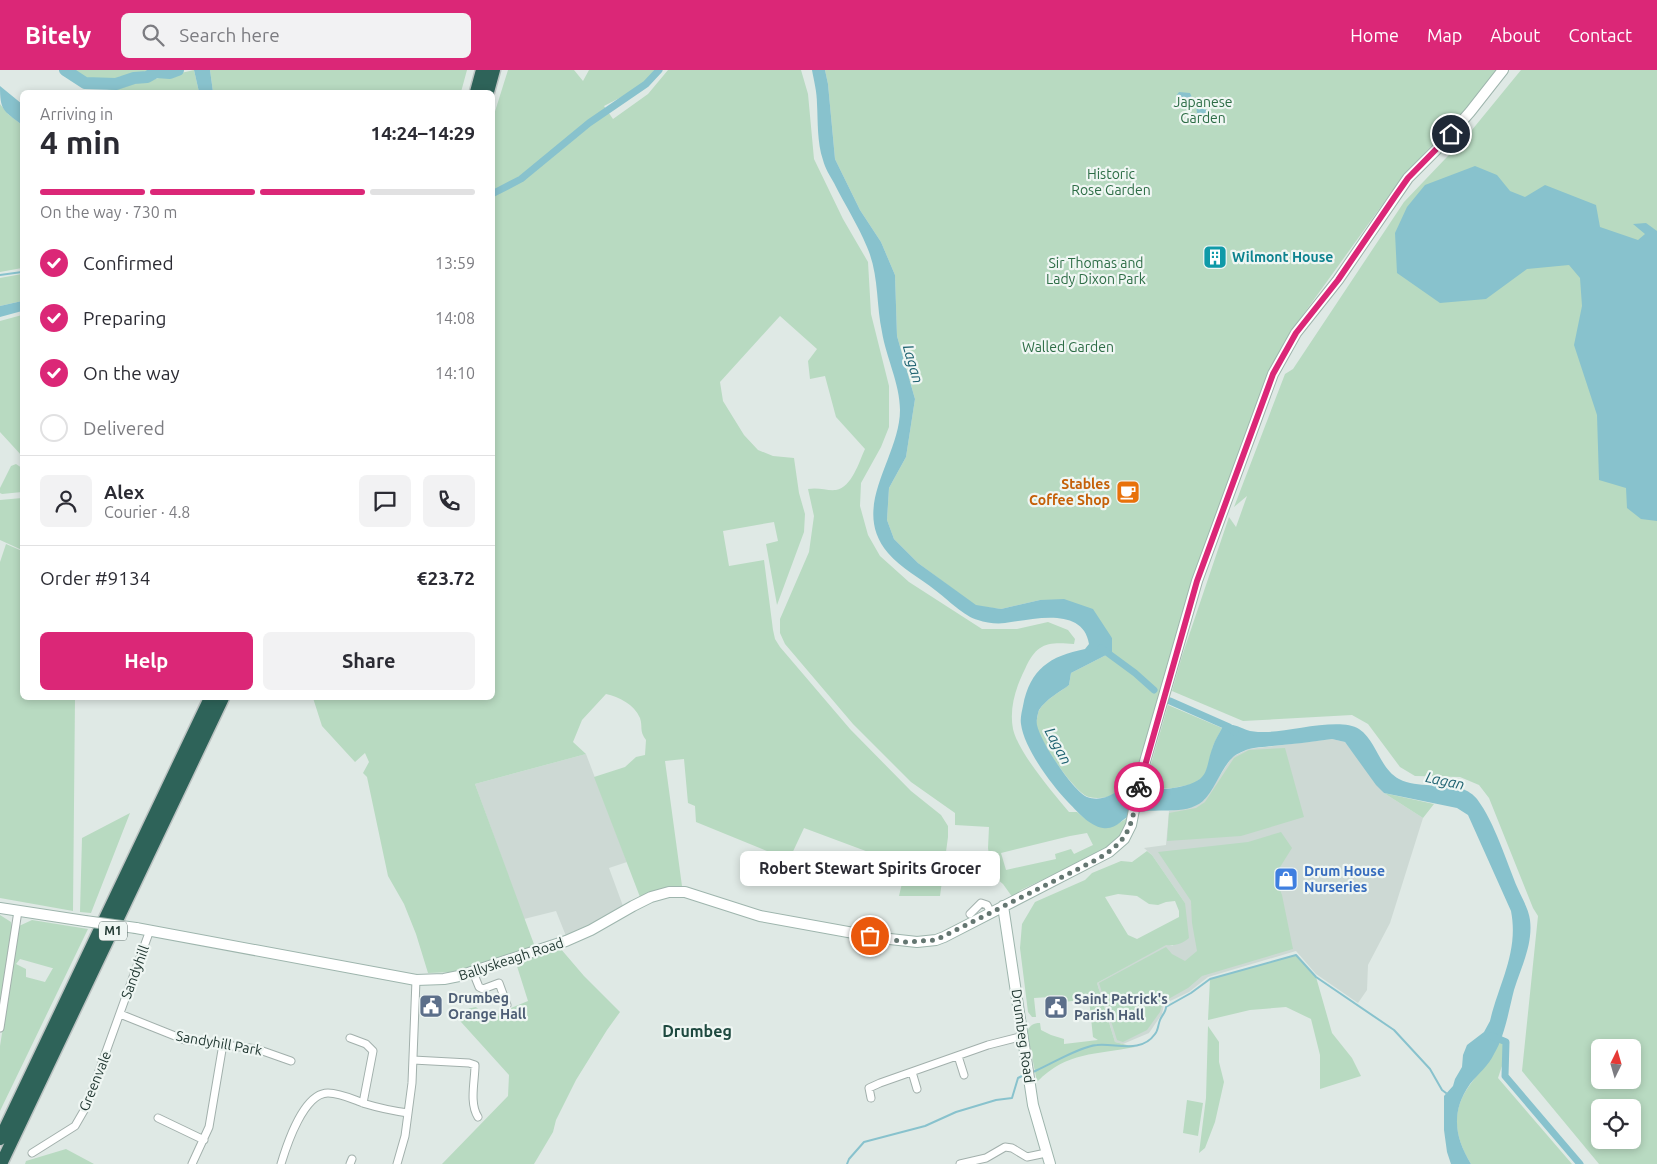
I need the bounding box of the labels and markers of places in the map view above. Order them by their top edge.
pin [1430,113,1472,155]
building icon: Wilmont House [1202,244,1228,270]
place label: Wilmont House [1232,249,1333,265]
place label: Stables Coffee Shop [1029,476,1110,508]
cafe icon: Stables Coffee Shop [1115,479,1141,505]
callout: Robert Stewart Spirits Grocer [740,851,1000,886]
place label: Drum House Nurseries [1304,863,1385,895]
shop icon: Drum House Nurseries [1273,866,1299,892]
pin [849,915,891,957]
place label: Drumbeg Orange Hall [448,990,526,1022]
place label: Saint Patrick's Parish Hall [1074,991,1168,1023]
public building icon: Drumbeg Orange Hall [418,993,444,1019]
public building icon: Saint Patrick's Parish Hall [1043,994,1069,1020]

